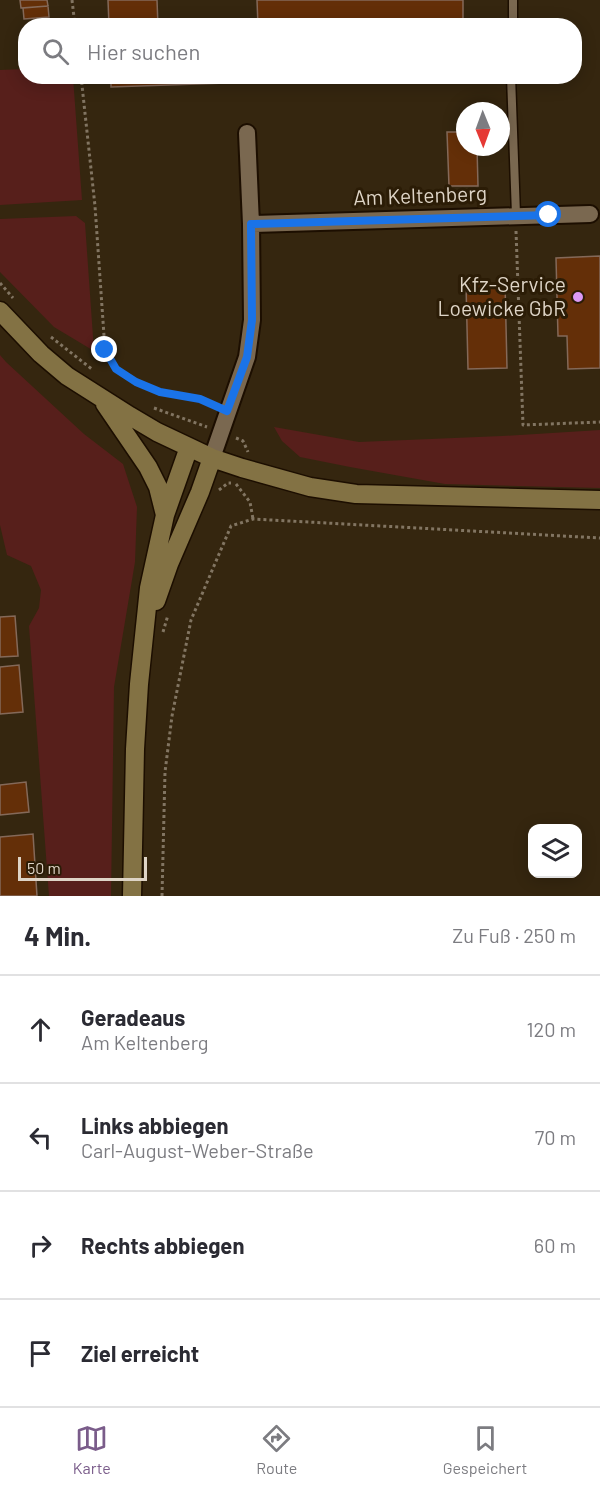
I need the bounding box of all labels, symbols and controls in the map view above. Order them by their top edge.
search box [18,18,582,84]
icon: search [39,35,72,68]
text: Hier suchen [87,38,200,64]
north arrow [456,102,510,156]
street label: Am Keltenberg [353,180,487,209]
route start [535,201,561,227]
place label: Kfz-Service Loewicke GbR [438,271,566,320]
marker: Kfz-Service Loewicke GbR [571,290,585,304]
route end [91,336,117,362]
map controls [528,824,582,878]
button: layers [528,824,582,878]
scale bar [18,854,147,882]
text: 50 m [27,858,61,877]
text: 4 Min. [24,920,91,951]
text: Zu Fuß · 250 m [452,923,576,947]
text: Geradeaus [81,1004,185,1030]
icon: ahead [24,1013,57,1046]
text: 120 m [526,1017,576,1041]
text: Am Keltenberg [81,1030,208,1054]
text: Links abbiegen [81,1112,229,1138]
icon: left [24,1121,57,1154]
text: 70 m [535,1125,576,1149]
text: Carl-August-Weber-Straße [81,1138,314,1162]
icon: right [24,1229,57,1262]
text: Rechts abbiegen [81,1232,244,1258]
text: 60 m [534,1233,576,1257]
icon: arrive [24,1337,57,1370]
text: Ziel erreicht [81,1340,199,1366]
tab: Karte [73,1422,111,1477]
tab: Route [256,1422,297,1477]
tab: Gespeichert [443,1422,527,1477]

